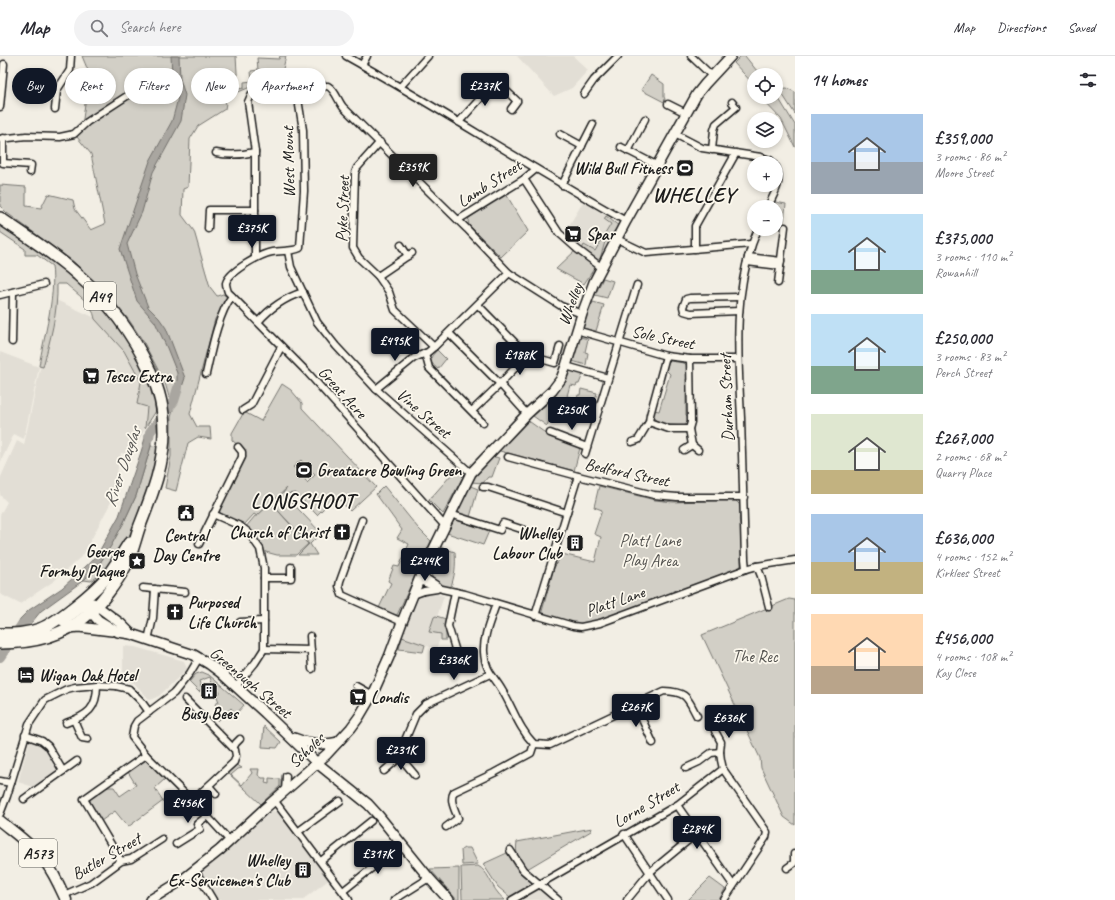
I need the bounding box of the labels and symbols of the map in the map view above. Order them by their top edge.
pin: £237K [457,73,513,107]
street label: West Mount [277,124,300,198]
pin: £359K [385,154,441,188]
street label: Lamb Street [453,154,527,212]
place label: Wild Bull Fitness [574,158,674,179]
sports icon: Wild Bull Fitness [675,158,695,178]
street label: Pyke Street [331,173,354,242]
district label: WHELLEY [652,182,739,208]
pin: £375K [224,215,280,249]
supermarket icon: Spar [563,224,583,244]
place label: Spar [586,224,616,245]
street label: Whelley [553,279,588,328]
road number: A49 [84,282,116,310]
street label: Sole Street [630,321,698,355]
pin: £495K [367,328,423,362]
pin: £188K [492,342,548,376]
street label: Durham Street [714,352,739,442]
street label: Great Acre [314,362,372,424]
supermarket icon: Tesco Extra [81,366,101,386]
place label: Tesco Extra [104,366,174,387]
street label: Vine Street [392,384,457,444]
pin: £250K [544,397,600,431]
water label: River Douglas [98,422,147,509]
street label: Bedford Street [583,453,673,492]
sports icon: Greatacre Bowling Green [294,460,314,480]
place label: Greatacre Bowling Green [317,460,462,481]
district label: LONGSHOOT [251,488,359,514]
public building icon: Central Day Centre [176,503,196,523]
place label: Church of Christ [229,522,331,543]
church icon: Church of Christ [332,522,352,542]
place label: Whelley Labour Club [492,523,564,564]
place label: Central Day Centre [153,525,221,566]
park label: Platt Lane Play Area [620,530,682,571]
building icon: Whelley Labour Club [565,533,585,553]
place label: George Formby Plaque [39,541,125,582]
pin: £244K [397,548,453,582]
place icon: George Formby Plaque [127,551,147,571]
street label: Platt Lane [583,581,649,621]
place label: Purposed Life Church [188,592,258,633]
church icon: Purposed Life Church [165,602,185,622]
street label: Greenough Street [206,642,298,724]
park label: The Rec [732,646,779,667]
pin: £336K [426,647,482,681]
hotel icon: Wigan Oak Hotel [16,665,36,685]
place label: Wigan Oak Hotel [39,665,140,686]
building icon: Busy Bees [199,681,219,701]
supermarket icon: Londis [348,687,368,707]
place label: Londis [371,687,410,708]
pin: £267K [608,694,664,728]
place label: Busy Bees [180,703,240,724]
pin: £636K [701,705,757,739]
street label: Scholes [284,727,330,772]
pin: £231K [373,737,429,771]
street label: Lorne Street [609,775,685,832]
pin: £456K [160,790,216,824]
pin: £284K [669,816,725,850]
street label: Butler Street [68,827,147,885]
road number: A573 [19,839,57,867]
pin: £317K [350,841,406,875]
place label: Whelley Ex-Servicemen's Club [168,850,292,891]
building icon: Whelley Ex-Servicemen's Club [293,860,313,880]

